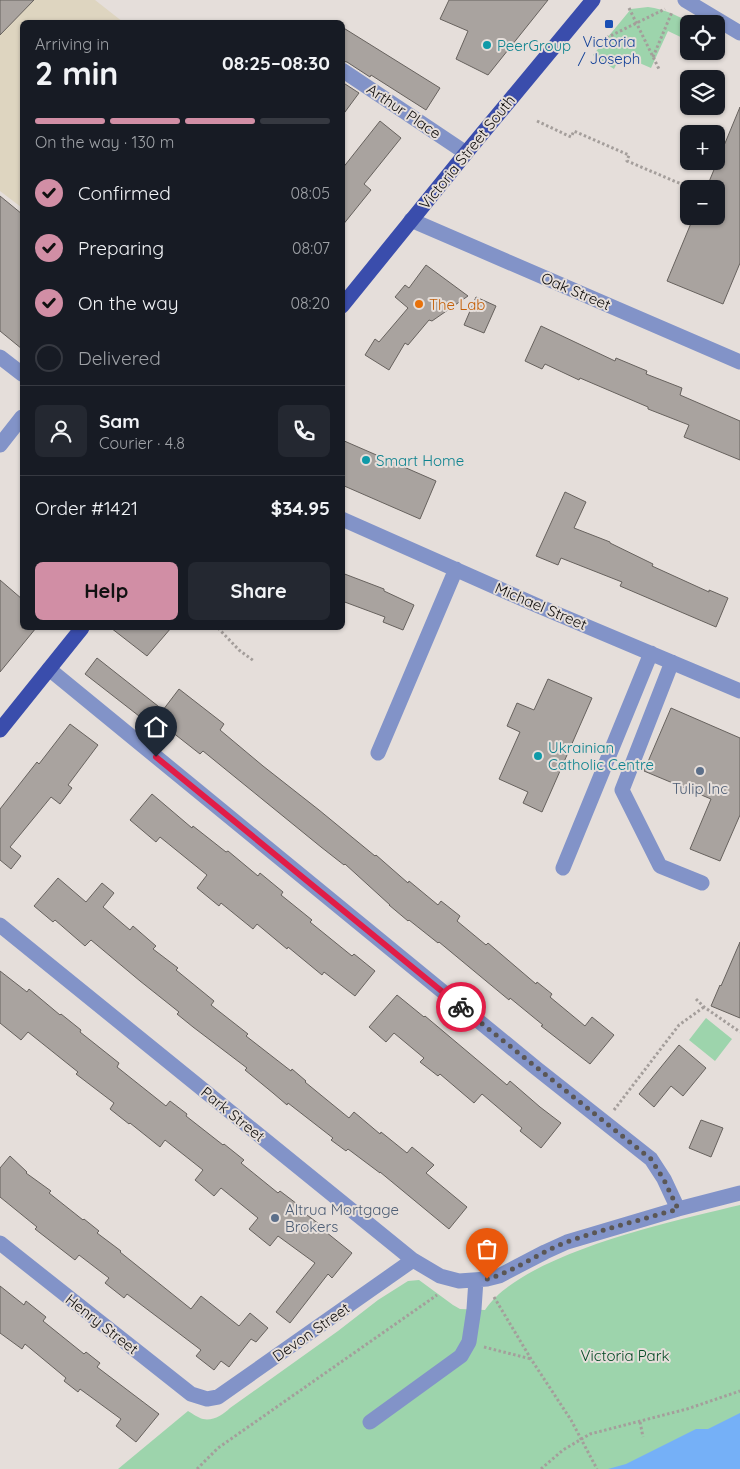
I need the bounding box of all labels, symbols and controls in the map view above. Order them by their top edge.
map controls [680,15,725,225]
button: locate [680,15,725,60]
marker: Victoria / Joseph [603,18,615,30]
place label: Victoria / Joseph [578,32,640,68]
text: Arriving in [35,34,109,54]
place label: PeerGroup [497,36,571,55]
marker: PeerGroup [481,39,493,51]
text: 08:25–08:30 [222,51,330,75]
text: 2 min [35,53,118,93]
button: layers [680,70,725,115]
street label: Arthur Place [363,79,445,143]
street label: Victoria Street South [415,91,519,213]
button: + [680,125,725,170]
text: On the way · 130 m [35,132,174,152]
icon: check [35,179,63,207]
button: − [680,180,725,225]
text: Confirmed [78,181,171,205]
text: 08:05 [291,183,330,203]
icon: check [35,234,63,262]
text: Preparing [78,236,164,260]
text: 08:07 [292,238,330,258]
street label: Oak Street [538,268,614,314]
icon: check [35,289,63,317]
text: On the way [78,291,179,315]
text: 08:20 [290,293,330,313]
place label: The Lab [429,295,485,314]
marker: The Lab [413,298,425,310]
text: Delivered [78,346,161,370]
button: person [35,405,87,457]
button: phone [278,405,330,457]
text: Sam [99,409,140,433]
text: Courier · 4.8 [99,433,185,453]
place label: Smart Home [376,451,464,470]
marker: Smart Home [360,454,372,466]
text: Order #1421 [35,496,138,520]
text: $34.95 [271,496,330,520]
button: Help [35,562,178,620]
button: Share [188,562,330,620]
street label: Michael Street [492,578,590,634]
pin [135,706,177,757]
icon: home [142,713,170,741]
place label: Ukrainian Catholic Centre [548,738,654,774]
marker: Ukrainian Catholic Centre [532,750,544,762]
marker: Tulip Inc [694,765,706,777]
place label: Tulip Inc [672,779,728,798]
courier [436,982,486,1032]
icon: bike [447,993,475,1021]
street label: Park Street [197,1082,269,1146]
place label: Altrua Mortgage Brokers [285,1200,399,1236]
marker: Altrua Mortgage Brokers [269,1212,281,1224]
pin [466,1228,508,1279]
icon: bag [473,1235,501,1263]
street label: Henry Street [62,1290,142,1358]
street label: Devon Street [269,1298,353,1366]
park label: Victoria Park [581,1346,669,1365]

